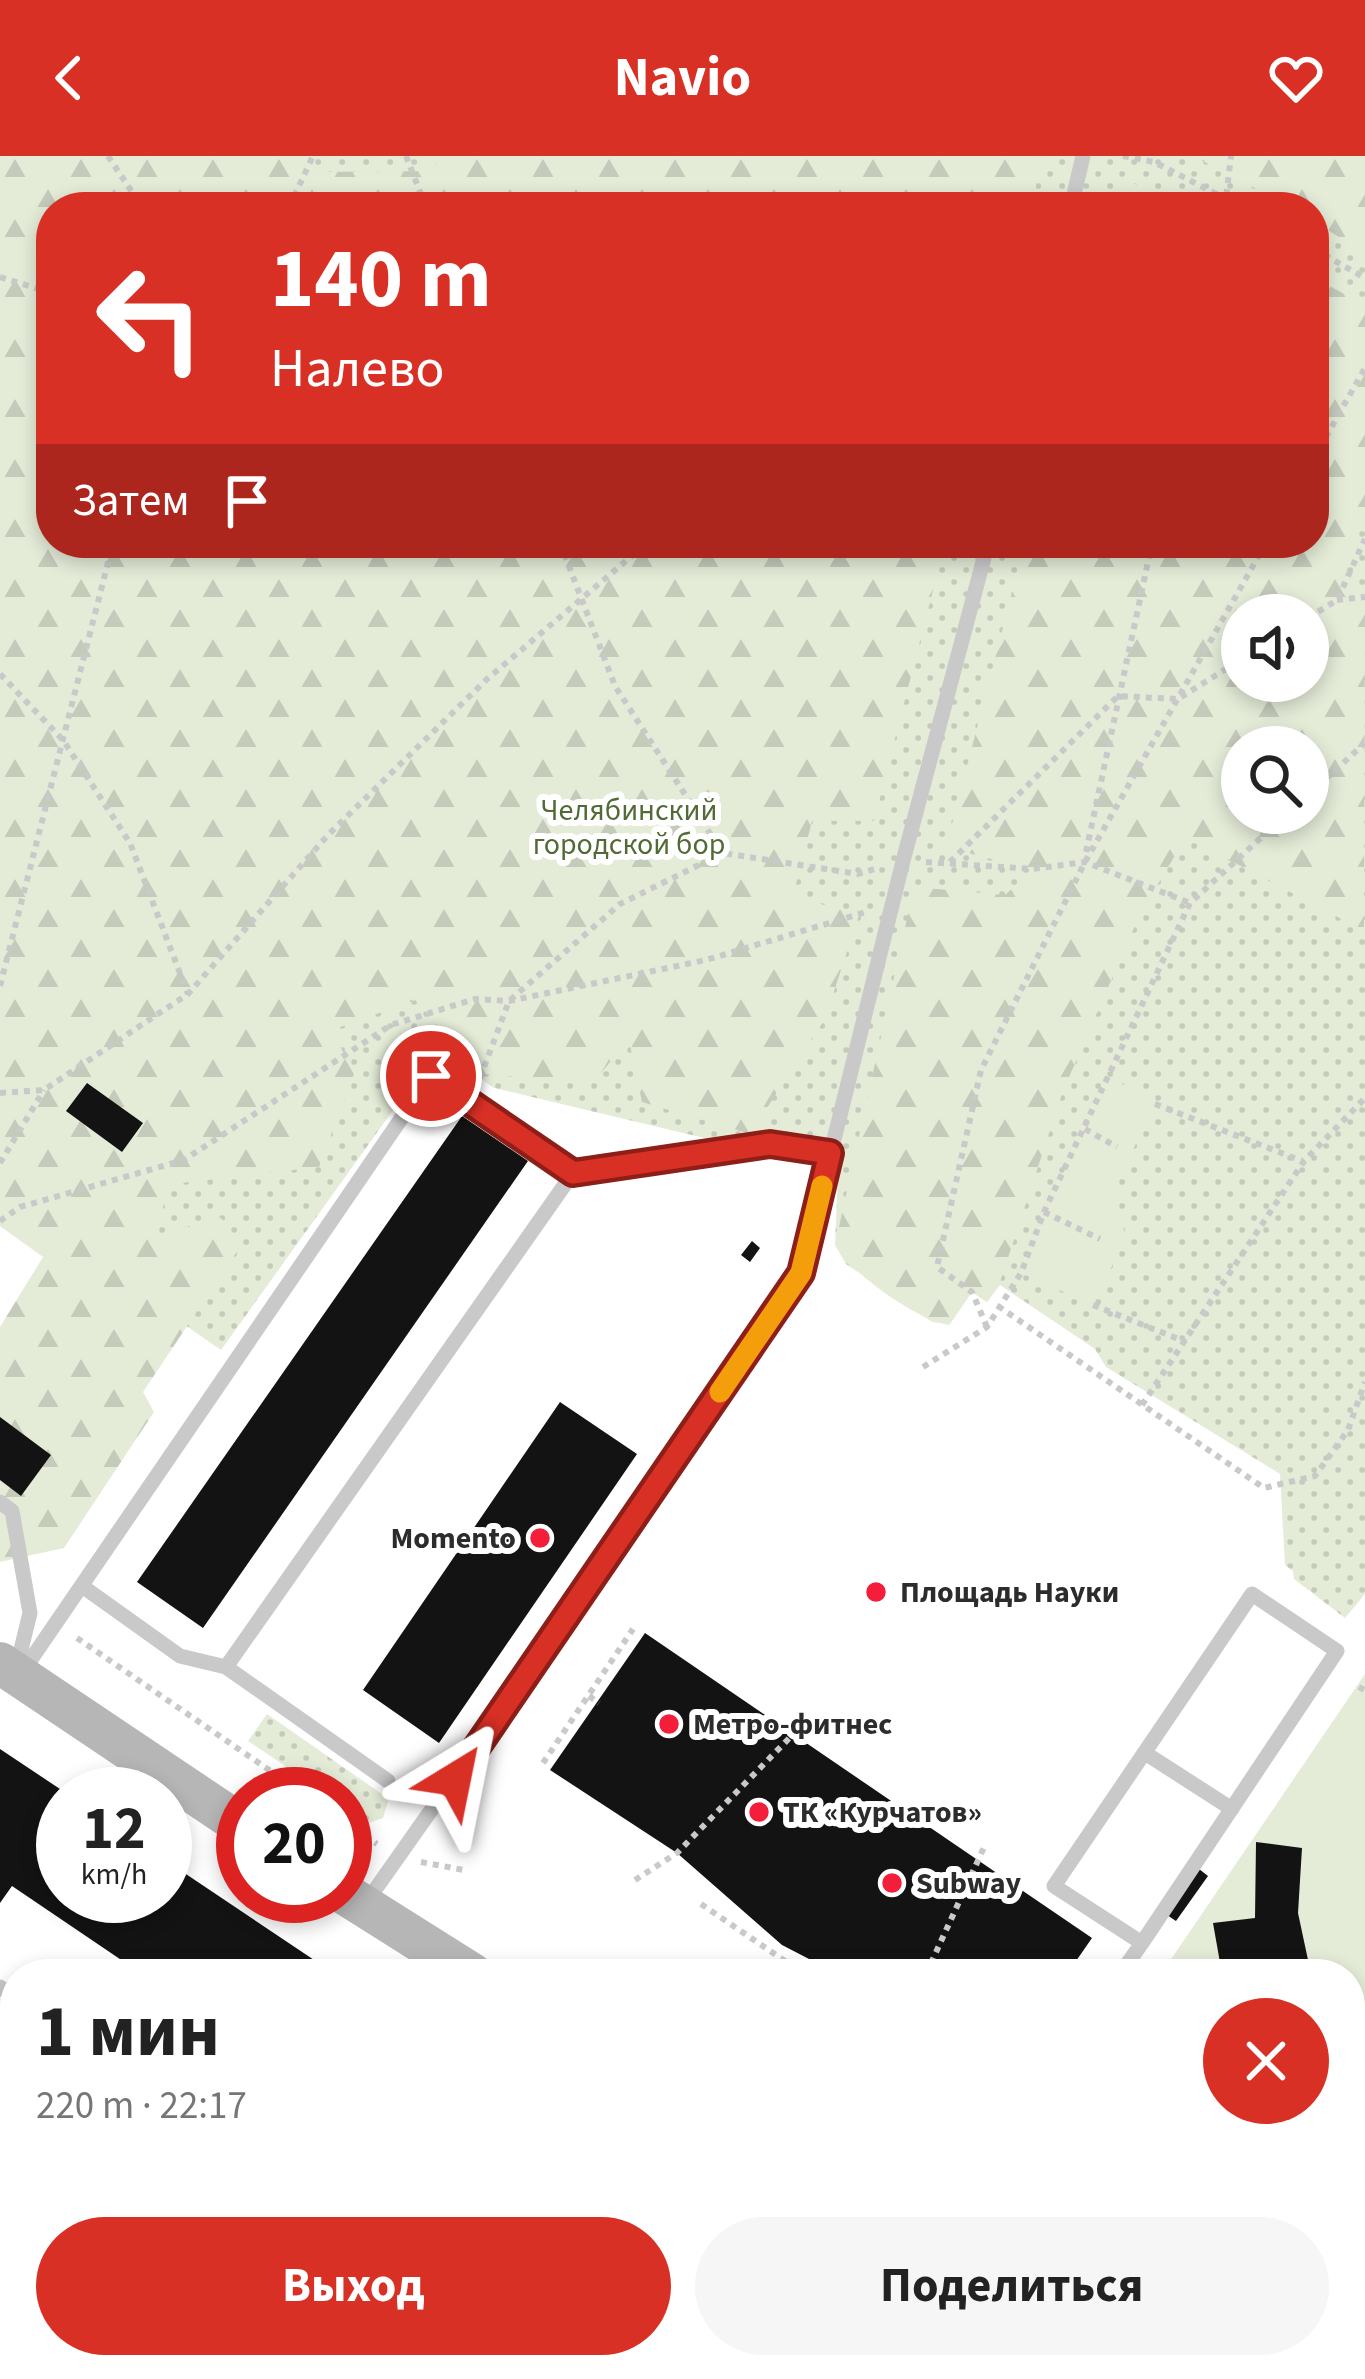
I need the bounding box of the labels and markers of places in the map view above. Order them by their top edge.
pin [380,1025,482,1127]
place label: Momento [390,1517,516,1560]
marker: Momento [527,1525,553,1551]
place label: Площадь Науки [900,1571,1119,1614]
marker: Площадь Науки [863,1579,889,1605]
place label: Метро-фитнес [693,1703,892,1746]
marker: Метро-фитнес [656,1711,682,1737]
place label: ТК «Курчатов» [783,1791,982,1834]
marker: ТК «Курчатов» [746,1799,772,1825]
place label: Subway [916,1862,1021,1905]
marker: Subway [879,1870,905,1896]

